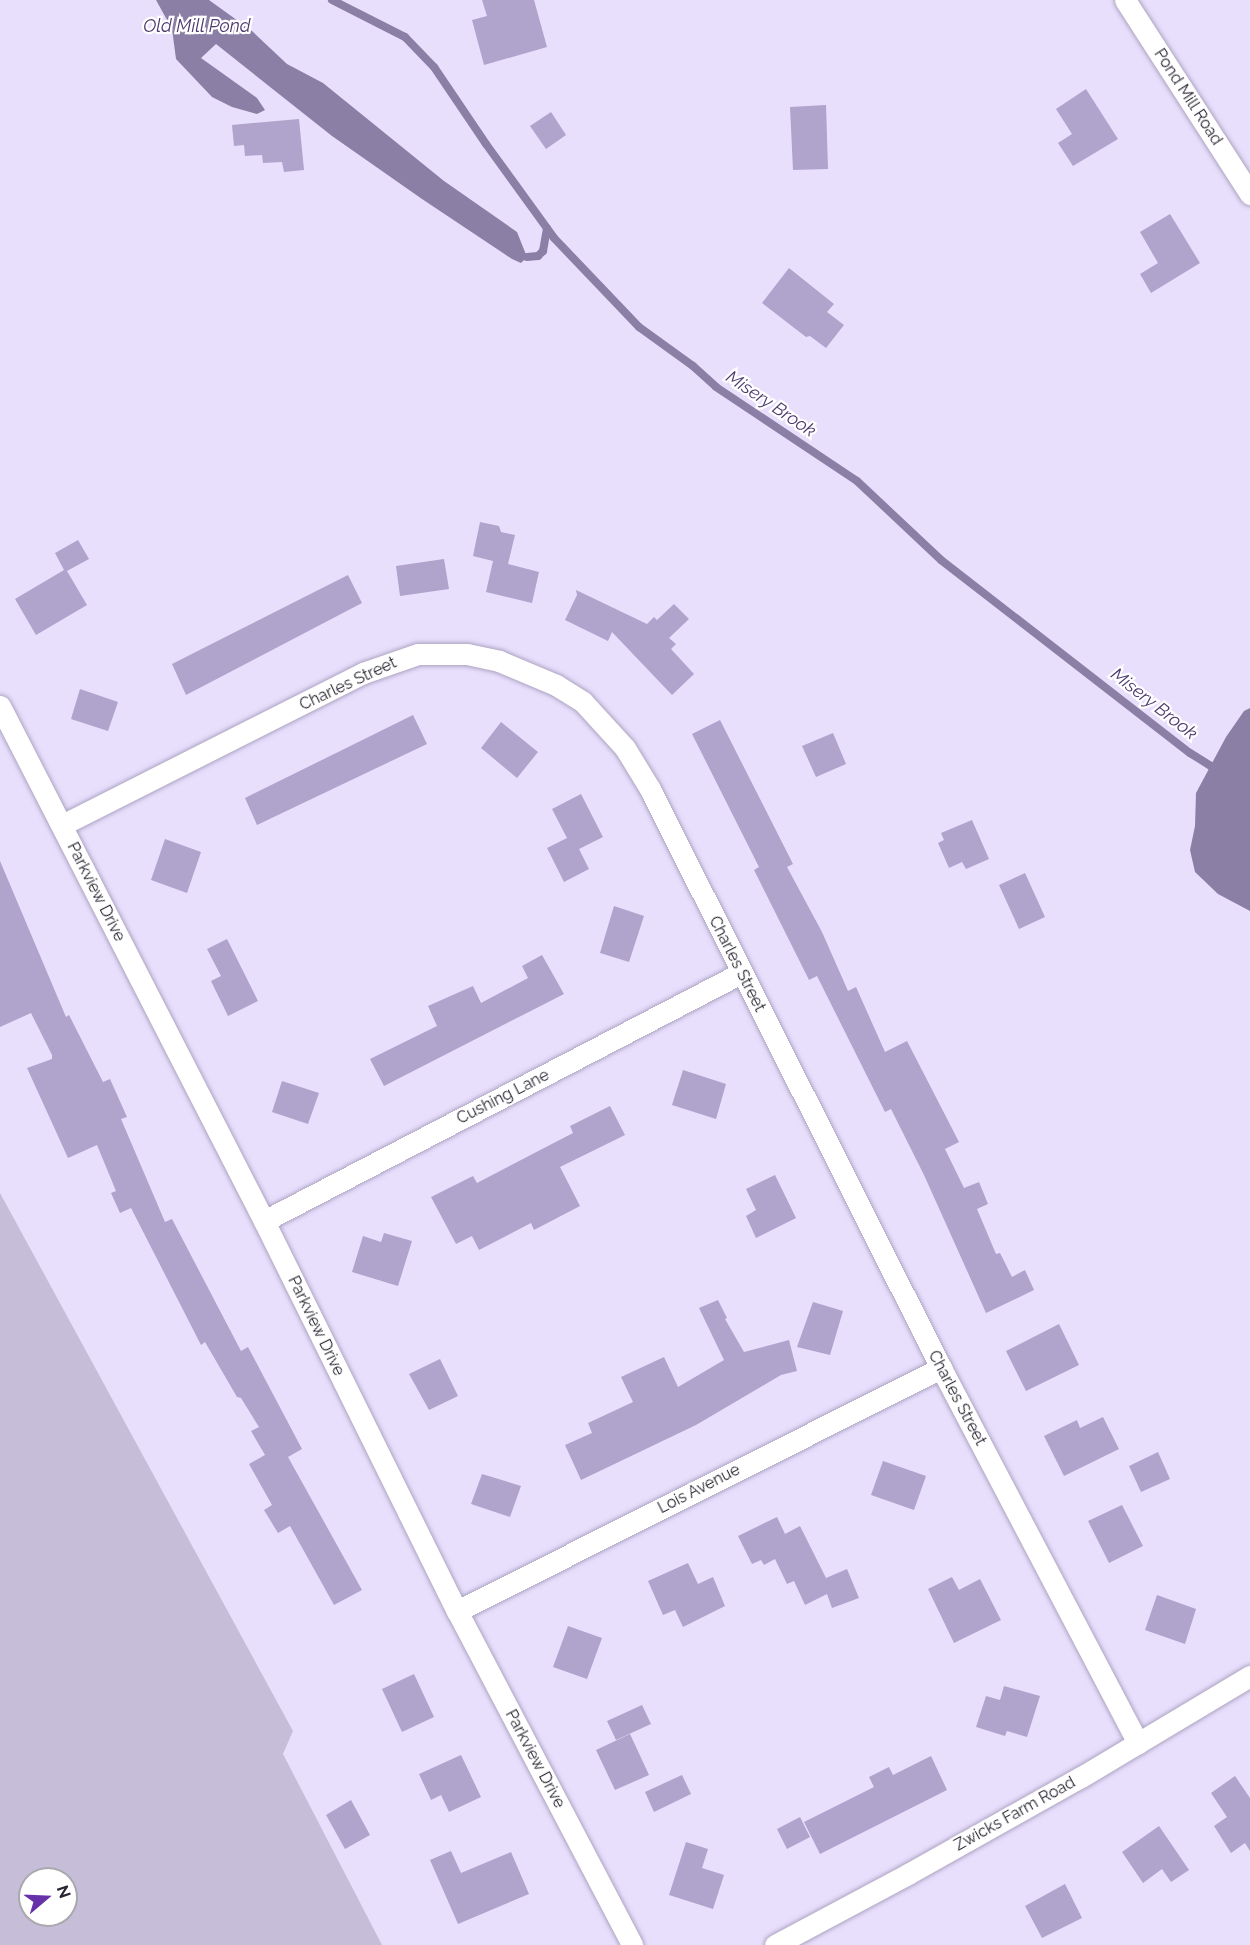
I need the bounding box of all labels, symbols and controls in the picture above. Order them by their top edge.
water label: Old Mill Pond [143,15,251,37]
street label: Pond Mill Road [1150,45,1226,149]
water label: Misery Brook [722,366,820,442]
street label: Charles Street [297,653,399,715]
water label: Misery Brook [1106,663,1202,745]
street label: Parkview Drive [63,839,129,945]
street label: Charles Street [705,913,769,1015]
street label: Cushing Lane [454,1065,552,1129]
street label: Parkview Drive [283,1273,349,1379]
street label: Charles Street [924,1347,990,1449]
street label: Lois Avenue [654,1460,744,1518]
street label: Parkview Drive [501,1706,569,1812]
street label: Zwicks Farm Road [951,1773,1079,1855]
north arrow [18,1867,78,1927]
text: N [53,1883,75,1900]

